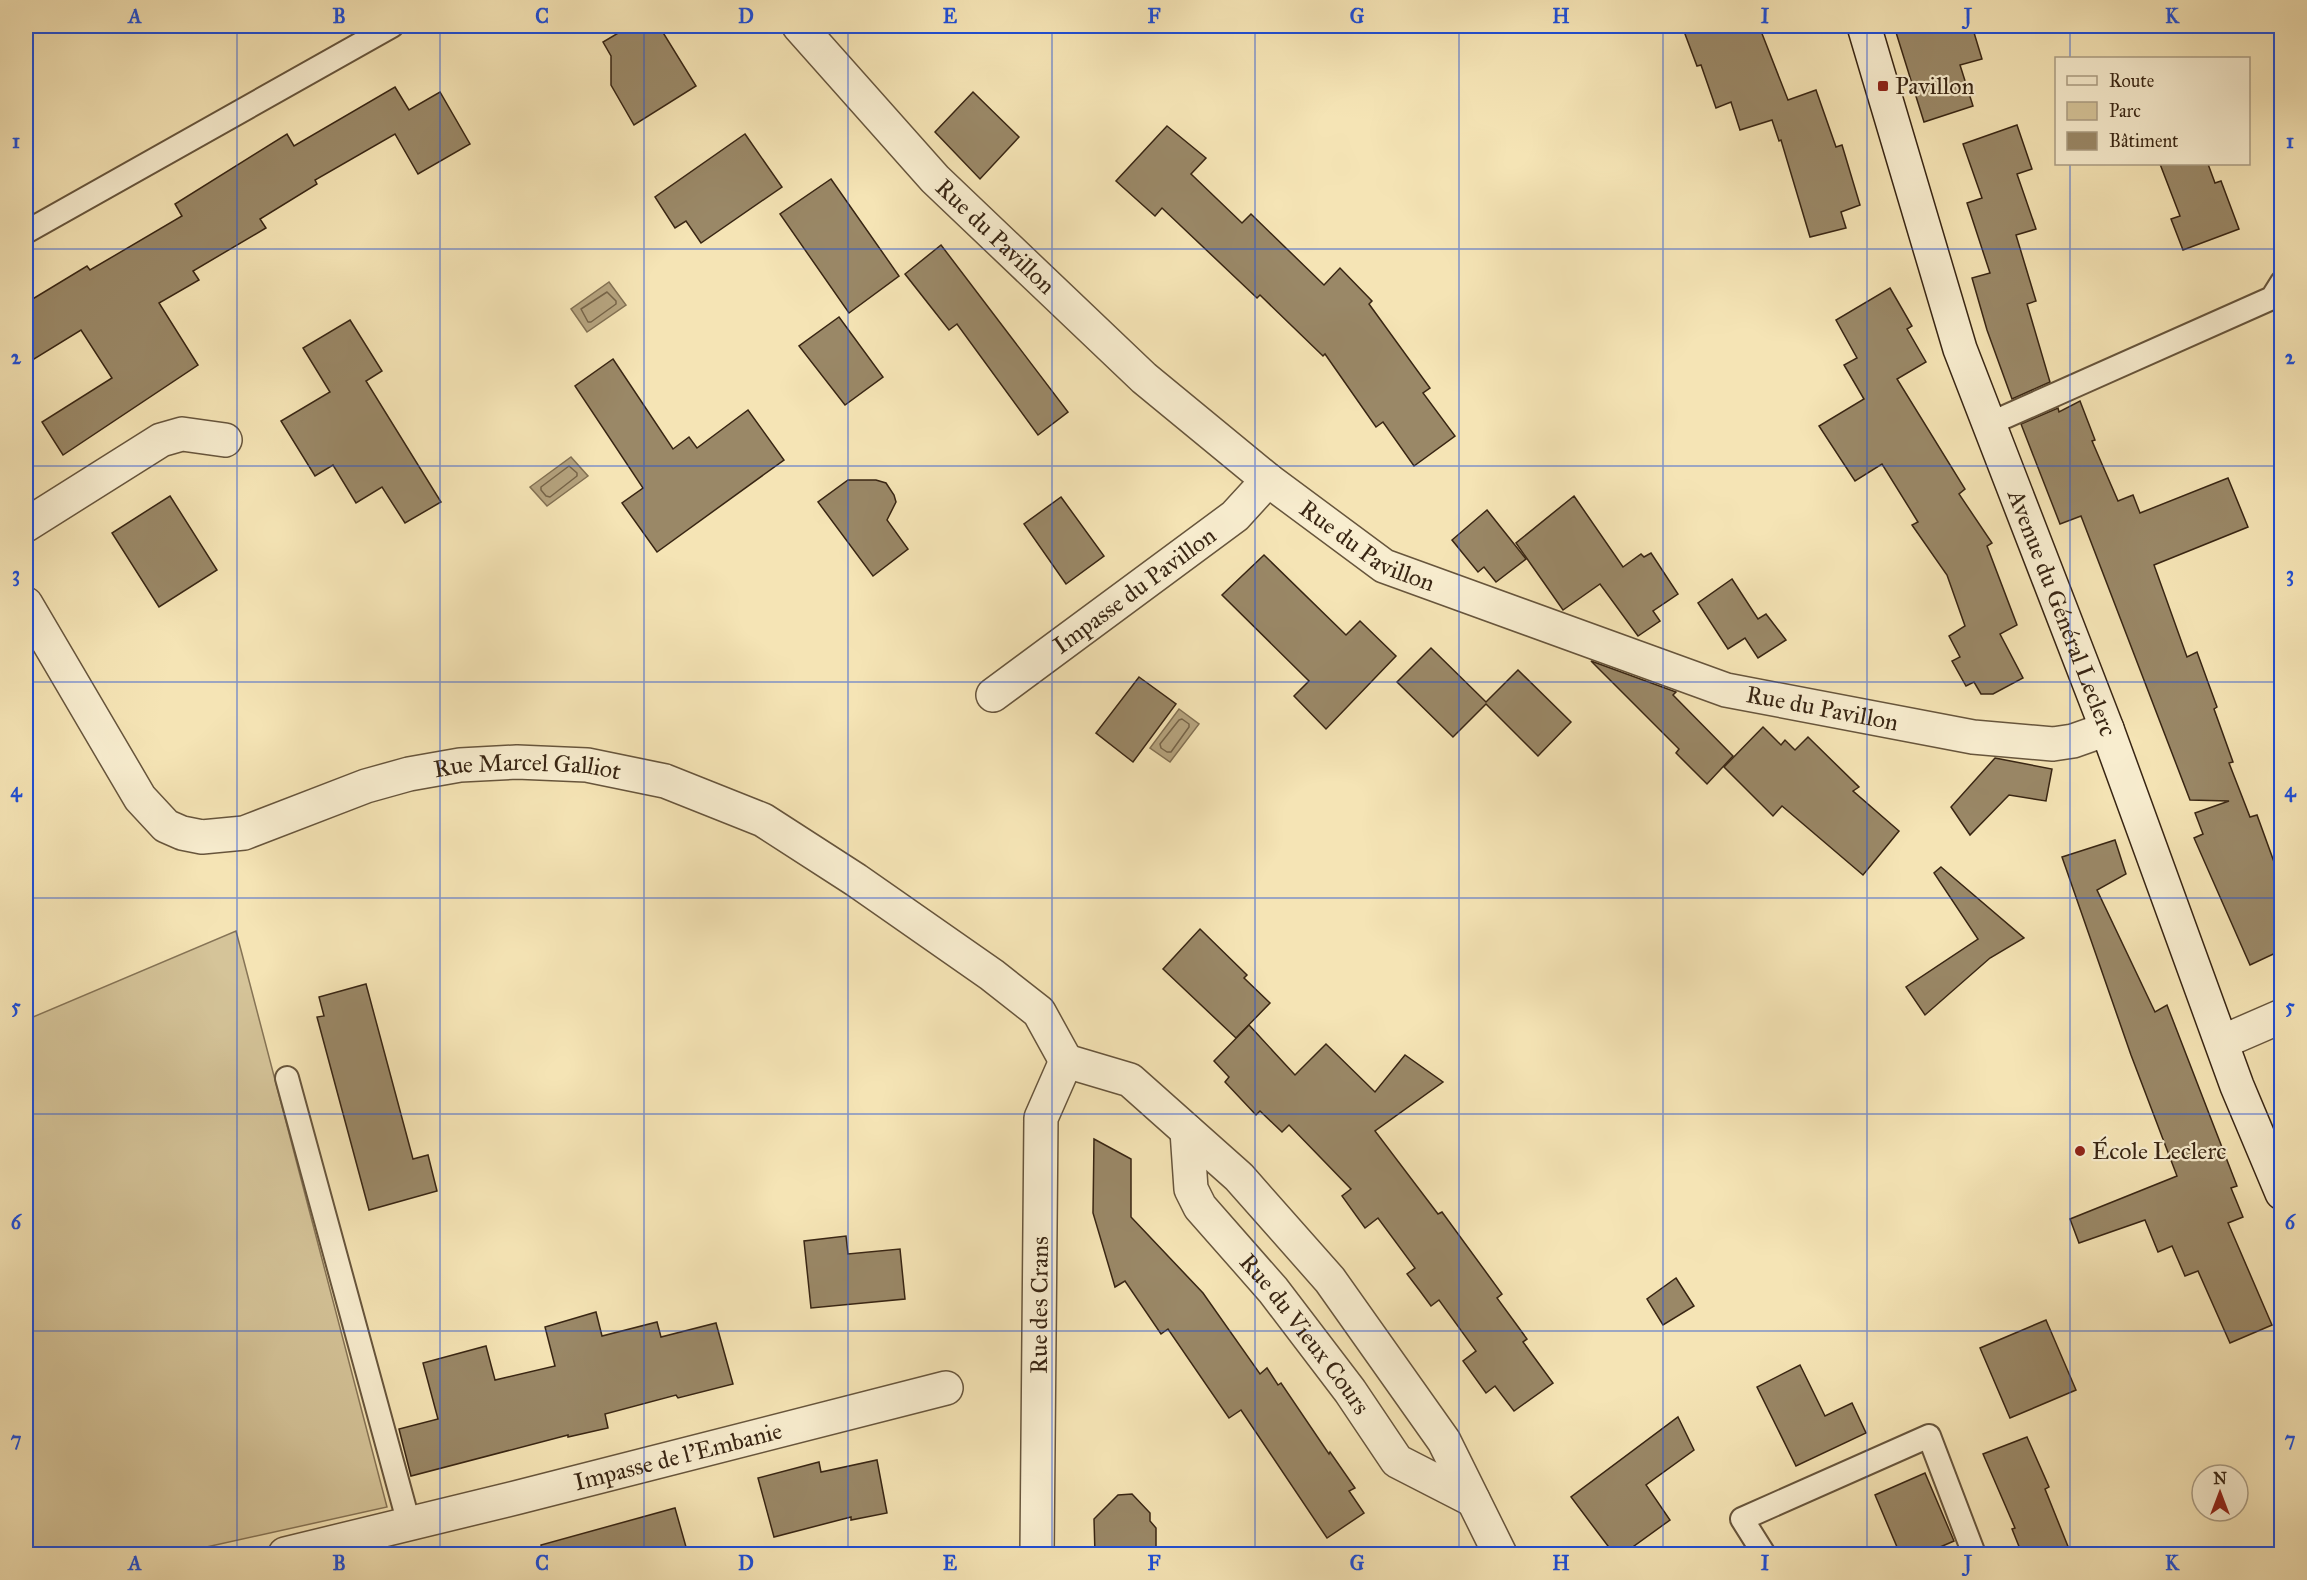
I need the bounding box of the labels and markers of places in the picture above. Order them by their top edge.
place label: Pavillon [1895,71,1975,101]
marker: Pavillon [1876,79,1890,93]
place label: École Leclerc [2092,1136,2226,1166]
marker: École Leclerc [2073,1144,2087,1158]

